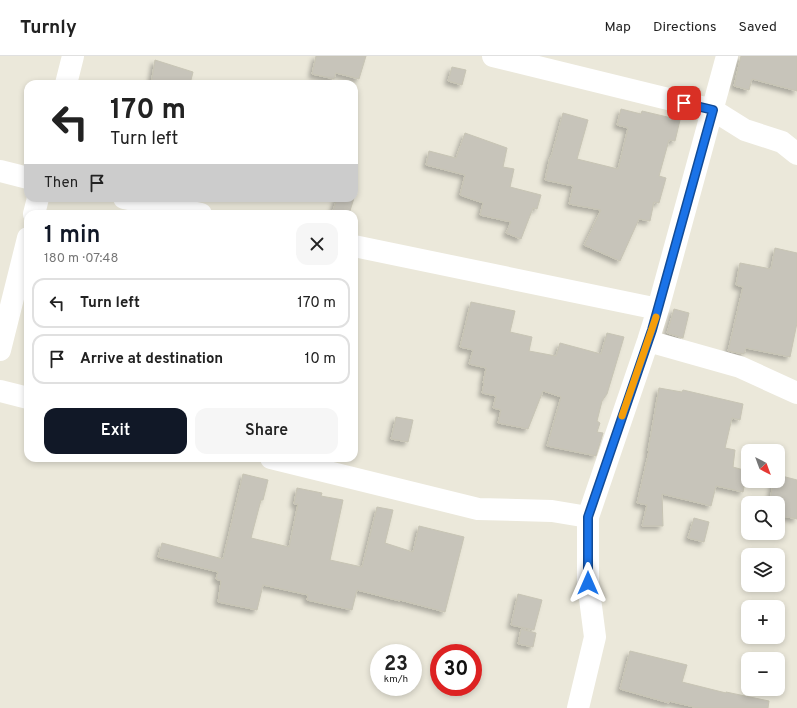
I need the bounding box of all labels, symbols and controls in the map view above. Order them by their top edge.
text: Turnly [20,16,77,40]
text: Map [605,19,631,36]
text: Directions [653,19,717,36]
text: Saved [739,19,777,36]
pin [667,86,701,120]
icon: arrive [673,92,695,114]
text: 170 m [110,93,186,129]
icon: left [44,96,96,148]
text: Turn left [110,128,178,151]
icon: arrive [86,172,108,194]
text: Then [44,174,78,193]
text: 1 min [44,221,101,251]
button: close [296,223,338,265]
text: 180 m · 07:48 [44,251,118,267]
icon: left [46,292,68,314]
text: Turn left [80,294,140,313]
text: 170 m [297,294,336,313]
icon: arrive [46,348,68,370]
text: Arrive at destination [80,350,223,369]
text: 10 m [305,350,336,369]
button: Exit [44,408,187,454]
button: Share [195,408,338,454]
north arrow [741,444,785,488]
map controls [741,444,785,696]
button: search [741,496,785,540]
button: layers [741,548,785,592]
position arrow [567,562,609,604]
button: + [741,600,785,644]
speed limit sign: 30 [430,644,482,696]
text: 23 [384,652,408,678]
button: − [741,652,785,696]
text: km/h [384,673,408,686]

